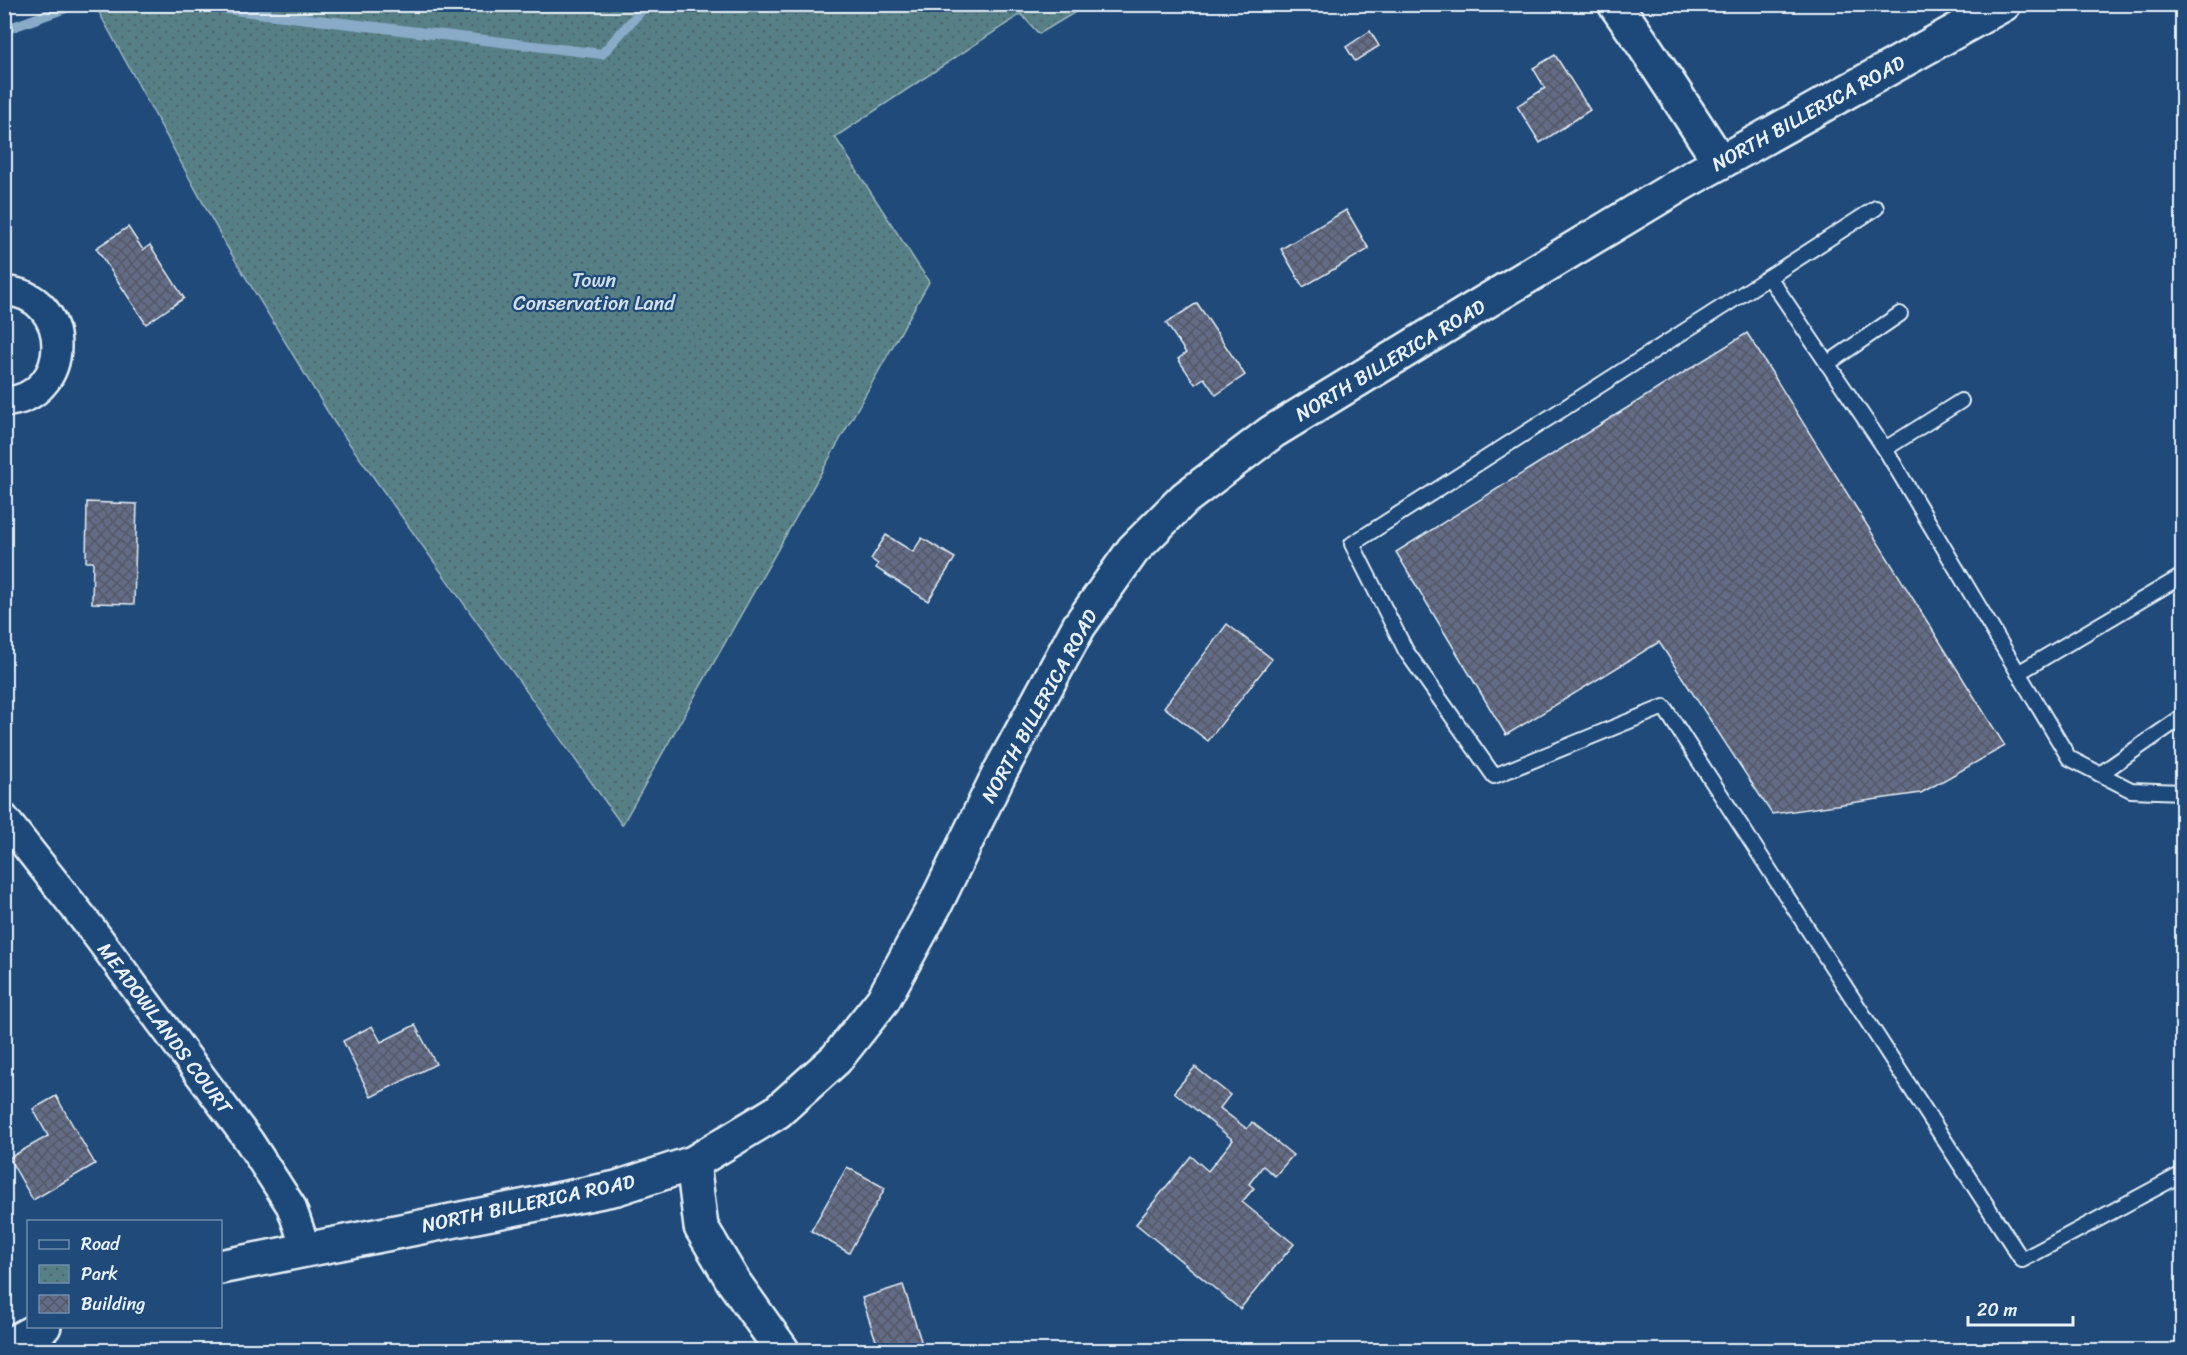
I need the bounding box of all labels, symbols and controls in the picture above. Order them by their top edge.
street label: NORTH BILLERICA ROAD [1705,45,1912,181]
park label: Town Conservation Land [513,263,676,321]
street label: NORTH BILLERICA ROAD [1288,289,1492,431]
street label: NORTH BILLERICA ROAD [971,603,1107,810]
street label: MEADOWLANDS COURT [88,934,242,1124]
street label: NORTH BILLERICA ROAD [418,1164,638,1243]
legend [27,1220,222,1328]
text: Road [81,1228,121,1260]
text: Park [81,1258,118,1290]
text: Building [81,1288,145,1320]
scale bar [1968,1289,2073,1327]
text: 20 m [1977,1294,2017,1326]

